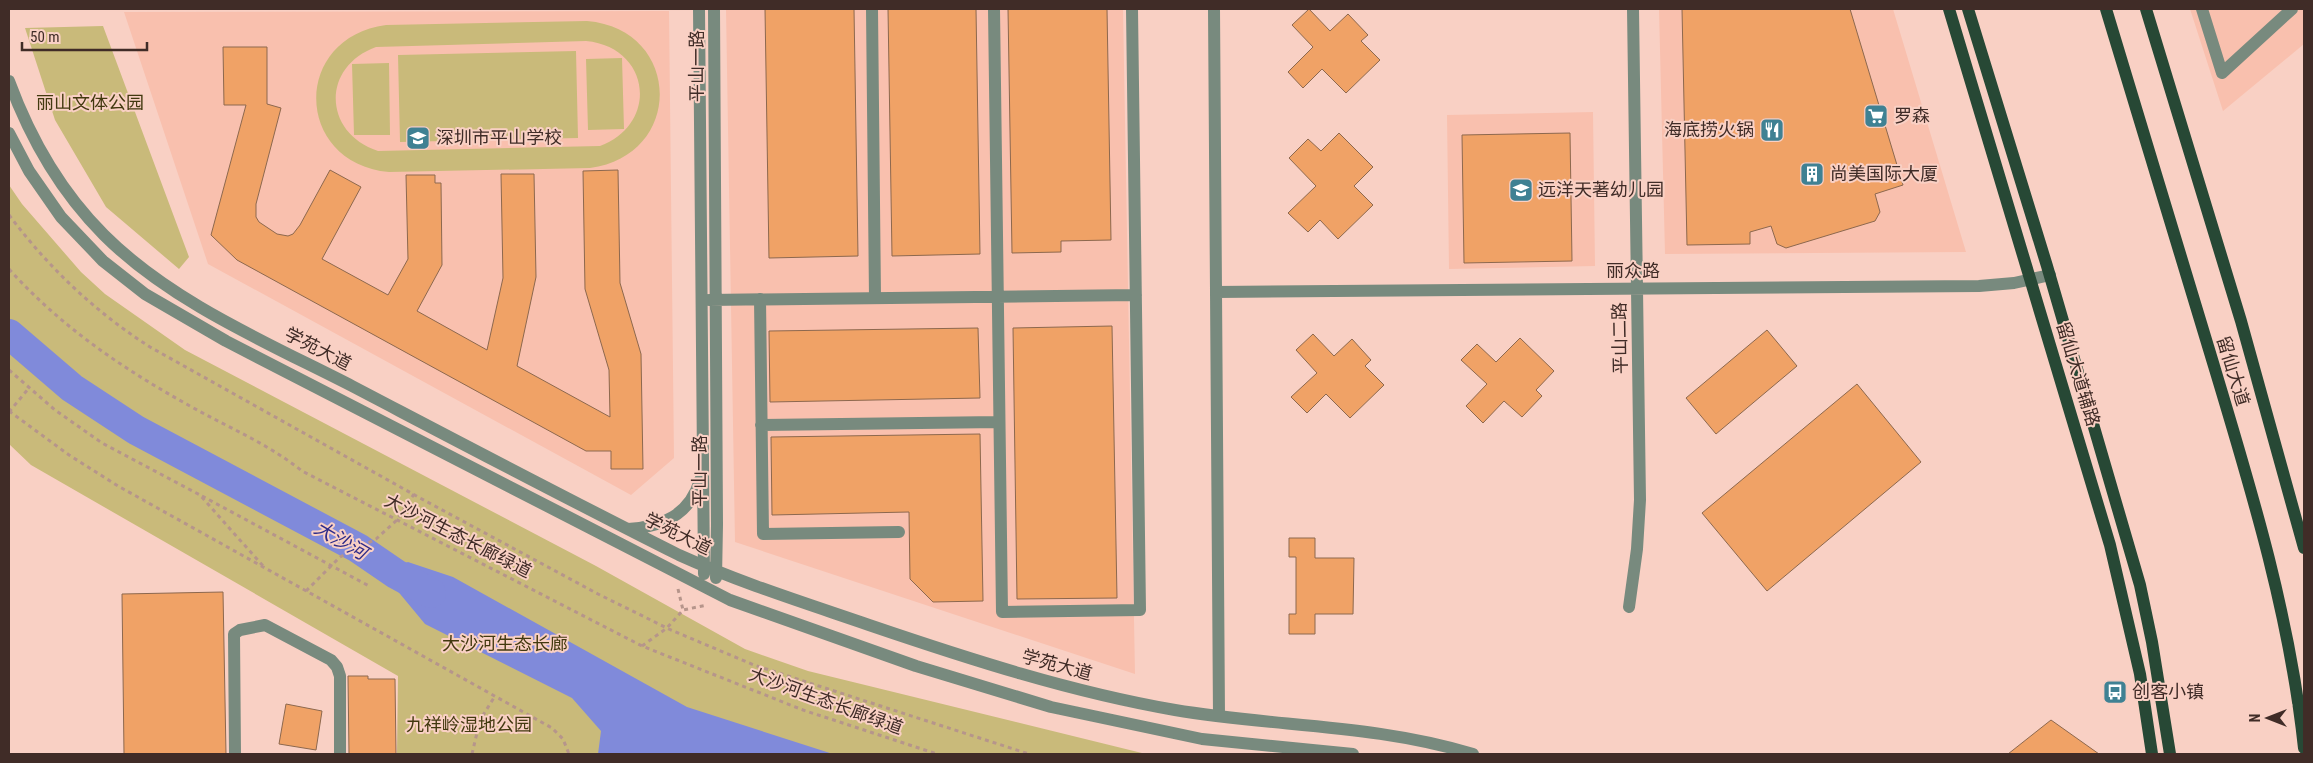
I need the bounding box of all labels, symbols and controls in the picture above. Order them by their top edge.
scale bar [22,20,148,52]
text: 50 m [30,28,60,46]
street label: 平山一路 [686,30,707,102]
park label: 丽山文体公园 [36,92,144,113]
supermarket icon: 罗森 [1863,103,1889,129]
place label: 罗森 [1894,105,1930,126]
restaurant icon: 海底捞火锅 [1759,117,1785,143]
place label: 海底捞火锅 [1664,119,1754,140]
school or university icon: 深圳市平山学校 [405,125,431,151]
place label: 深圳市平山学校 [436,127,562,148]
building icon: 尚美国际大厦 [1799,161,1825,187]
place label: 尚美国际大厦 [1830,163,1938,184]
school or university icon: 远洋天著幼儿园 [1508,177,1534,203]
place label: 远洋天著幼儿园 [1538,179,1664,200]
street label: 丽众路 [1606,260,1660,281]
street label: 平山二路 [1608,302,1631,374]
street label: 留仙大道辅路 [2053,319,2104,429]
street label: 学苑大道 [281,323,355,374]
street label: 留仙大道 [2213,333,2254,408]
street label: 平山一路 [689,435,710,507]
street label: 大沙河生态长廊绿道 [381,489,535,582]
street label: 学苑大道 [641,508,715,559]
water label: 大沙河 [310,516,375,567]
park label: 大沙河生态长廊 [442,633,568,654]
street label: 学苑大道 [1020,645,1095,684]
street label: 大沙河生态长廊绿道 [746,663,906,738]
bus stop icon: 创客小镇 [2102,679,2128,705]
place label: 创客小镇 [2132,681,2204,702]
north arrow [2243,693,2293,743]
park label: 九祥岭湿地公园 [406,714,532,735]
text: N [2247,714,2263,722]

